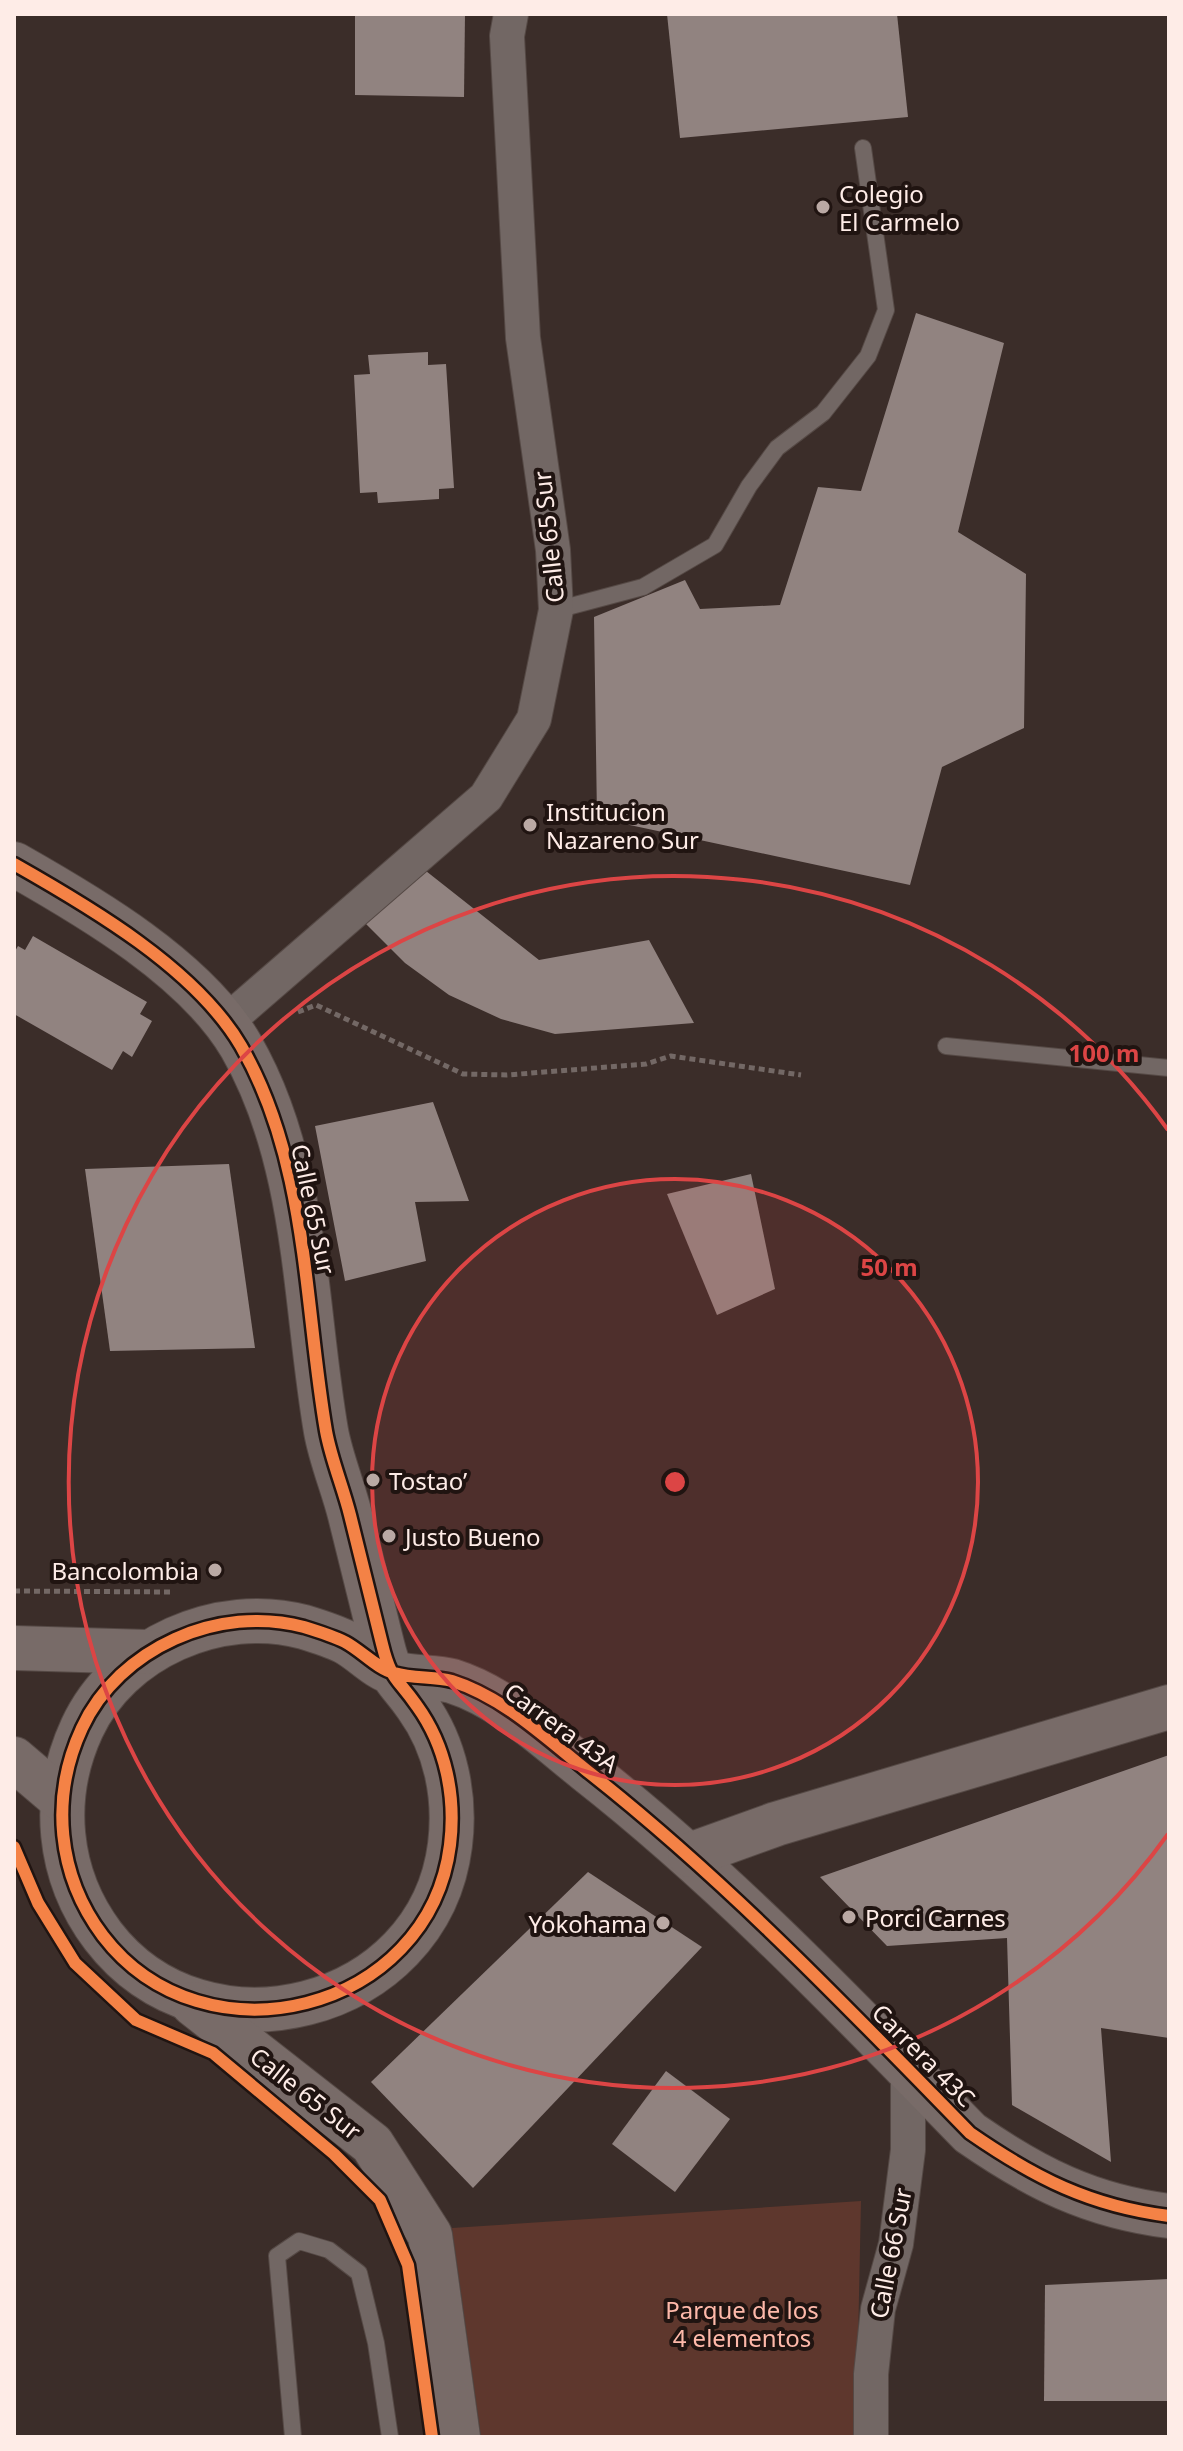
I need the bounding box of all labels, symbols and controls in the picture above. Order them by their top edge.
place label: Colegio El Carmelo [839,177,960,238]
marker: Colegio El Carmelo [814,198,832,216]
street label: Calle 65 Sur [525,469,571,605]
place label: Institucion Nazareno Sur [546,795,699,856]
marker: Institucion Nazareno Sur [521,816,539,834]
text: 100 m [1069,1036,1139,1069]
street label: Calle 65 Sur [284,1141,344,1277]
text: 50 m [860,1250,918,1283]
place label: Tostao’ [389,1464,467,1497]
centre of rings [661,1468,689,1496]
marker: Tostao’ [364,1471,382,1489]
place label: Justo Bueno [403,1520,541,1553]
marker: Justo Bueno [380,1527,398,1545]
place label: Bancolombia [51,1554,199,1587]
marker: Bancolombia [206,1561,224,1579]
street label: Carrera 43A [498,1674,626,1780]
place label: Porci Carnes [865,1901,1006,1934]
place label: Yokohama [529,1907,647,1940]
marker: Porci Carnes [840,1908,858,1926]
marker: Yokohama [654,1914,672,1932]
street label: Carrera 43C [865,1996,983,2114]
street label: Calle 65 Sur [244,2039,368,2147]
street label: Calle 66 Sur [861,2185,919,2321]
park label: Parque de los 4 elementos [665,2293,819,2354]

